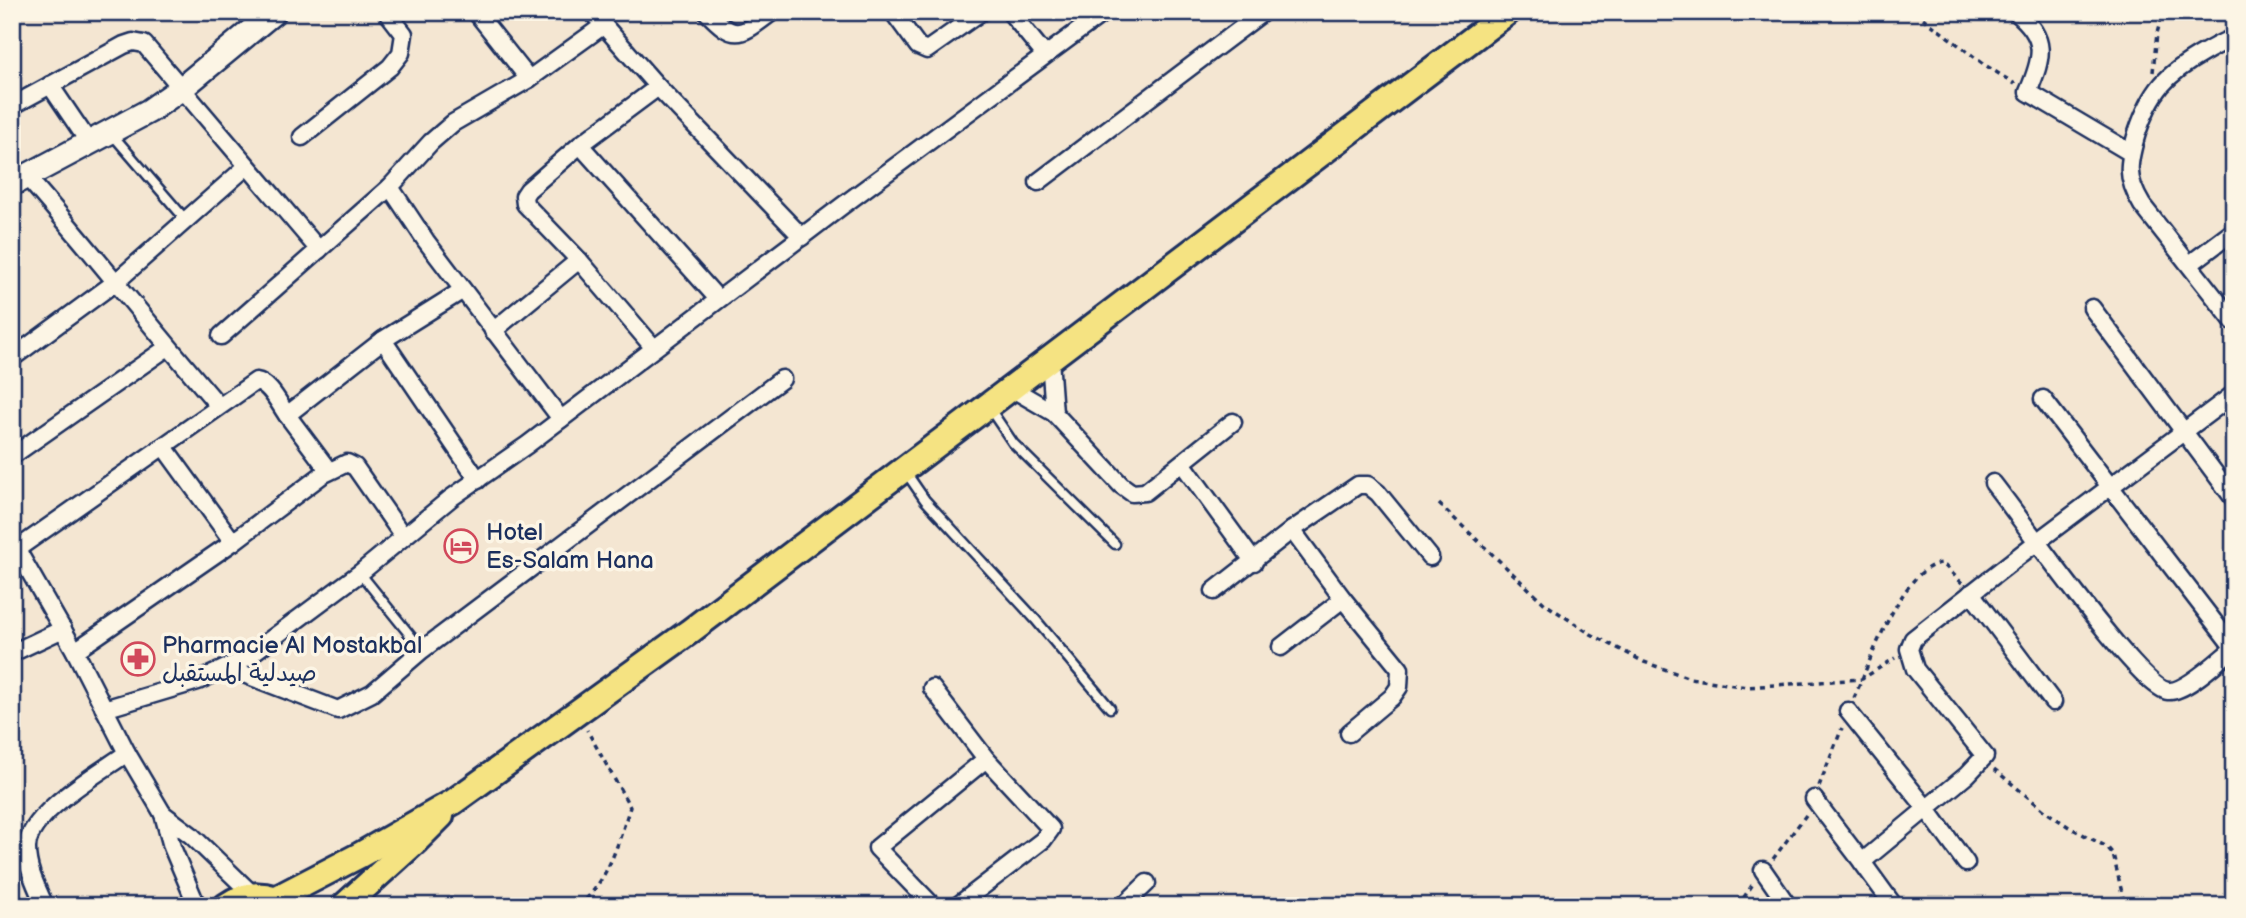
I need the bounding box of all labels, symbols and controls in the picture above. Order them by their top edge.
place label: Hotel Es-Salam Hana [486,518,654,575]
hotel icon: Hotel Es-Salam Hana [442,527,480,565]
place label: Pharmacie Al Mostakbal صيدلية المستقبل [162,631,422,688]
pharmacy icon: Pharmacie Al Mostakbal صيدلية المستقبل [119,640,157,678]

